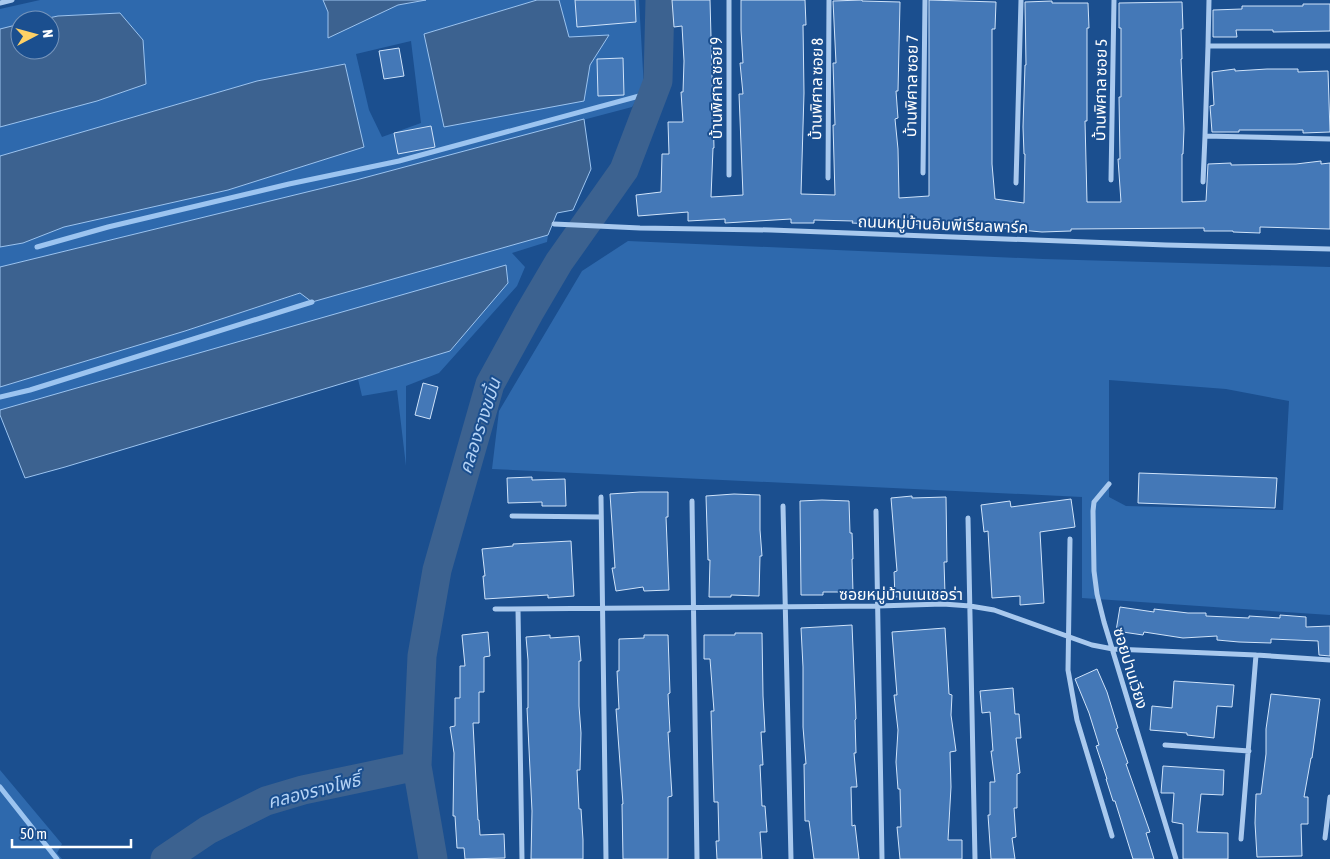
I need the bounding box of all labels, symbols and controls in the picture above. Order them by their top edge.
north arrow [10,10,60,60]
text: N [40,29,56,39]
street label: บ้านพิศาล ซอย 7 [901,35,921,137]
street label: บ้านพิศาล ซอย 9 [707,37,725,139]
street label: บ้านพิศาล ซอย 8 [806,38,826,140]
street label: บ้านพิศาล ซอย 5 [1090,39,1110,141]
street label: ถนนหมู่บ้านอิมพีเรียลพาร์ค [857,212,1029,237]
water label: คลองรางขมิ้น [453,374,505,476]
street label: ซอยหมู่บ้านเนเชอร่า [839,585,963,604]
street label: ซอยปานเวียง [1110,625,1152,711]
water label: คลองรางโพธิ์ [265,768,367,812]
scale bar [12,816,131,848]
text: 50 m [20,825,47,842]

